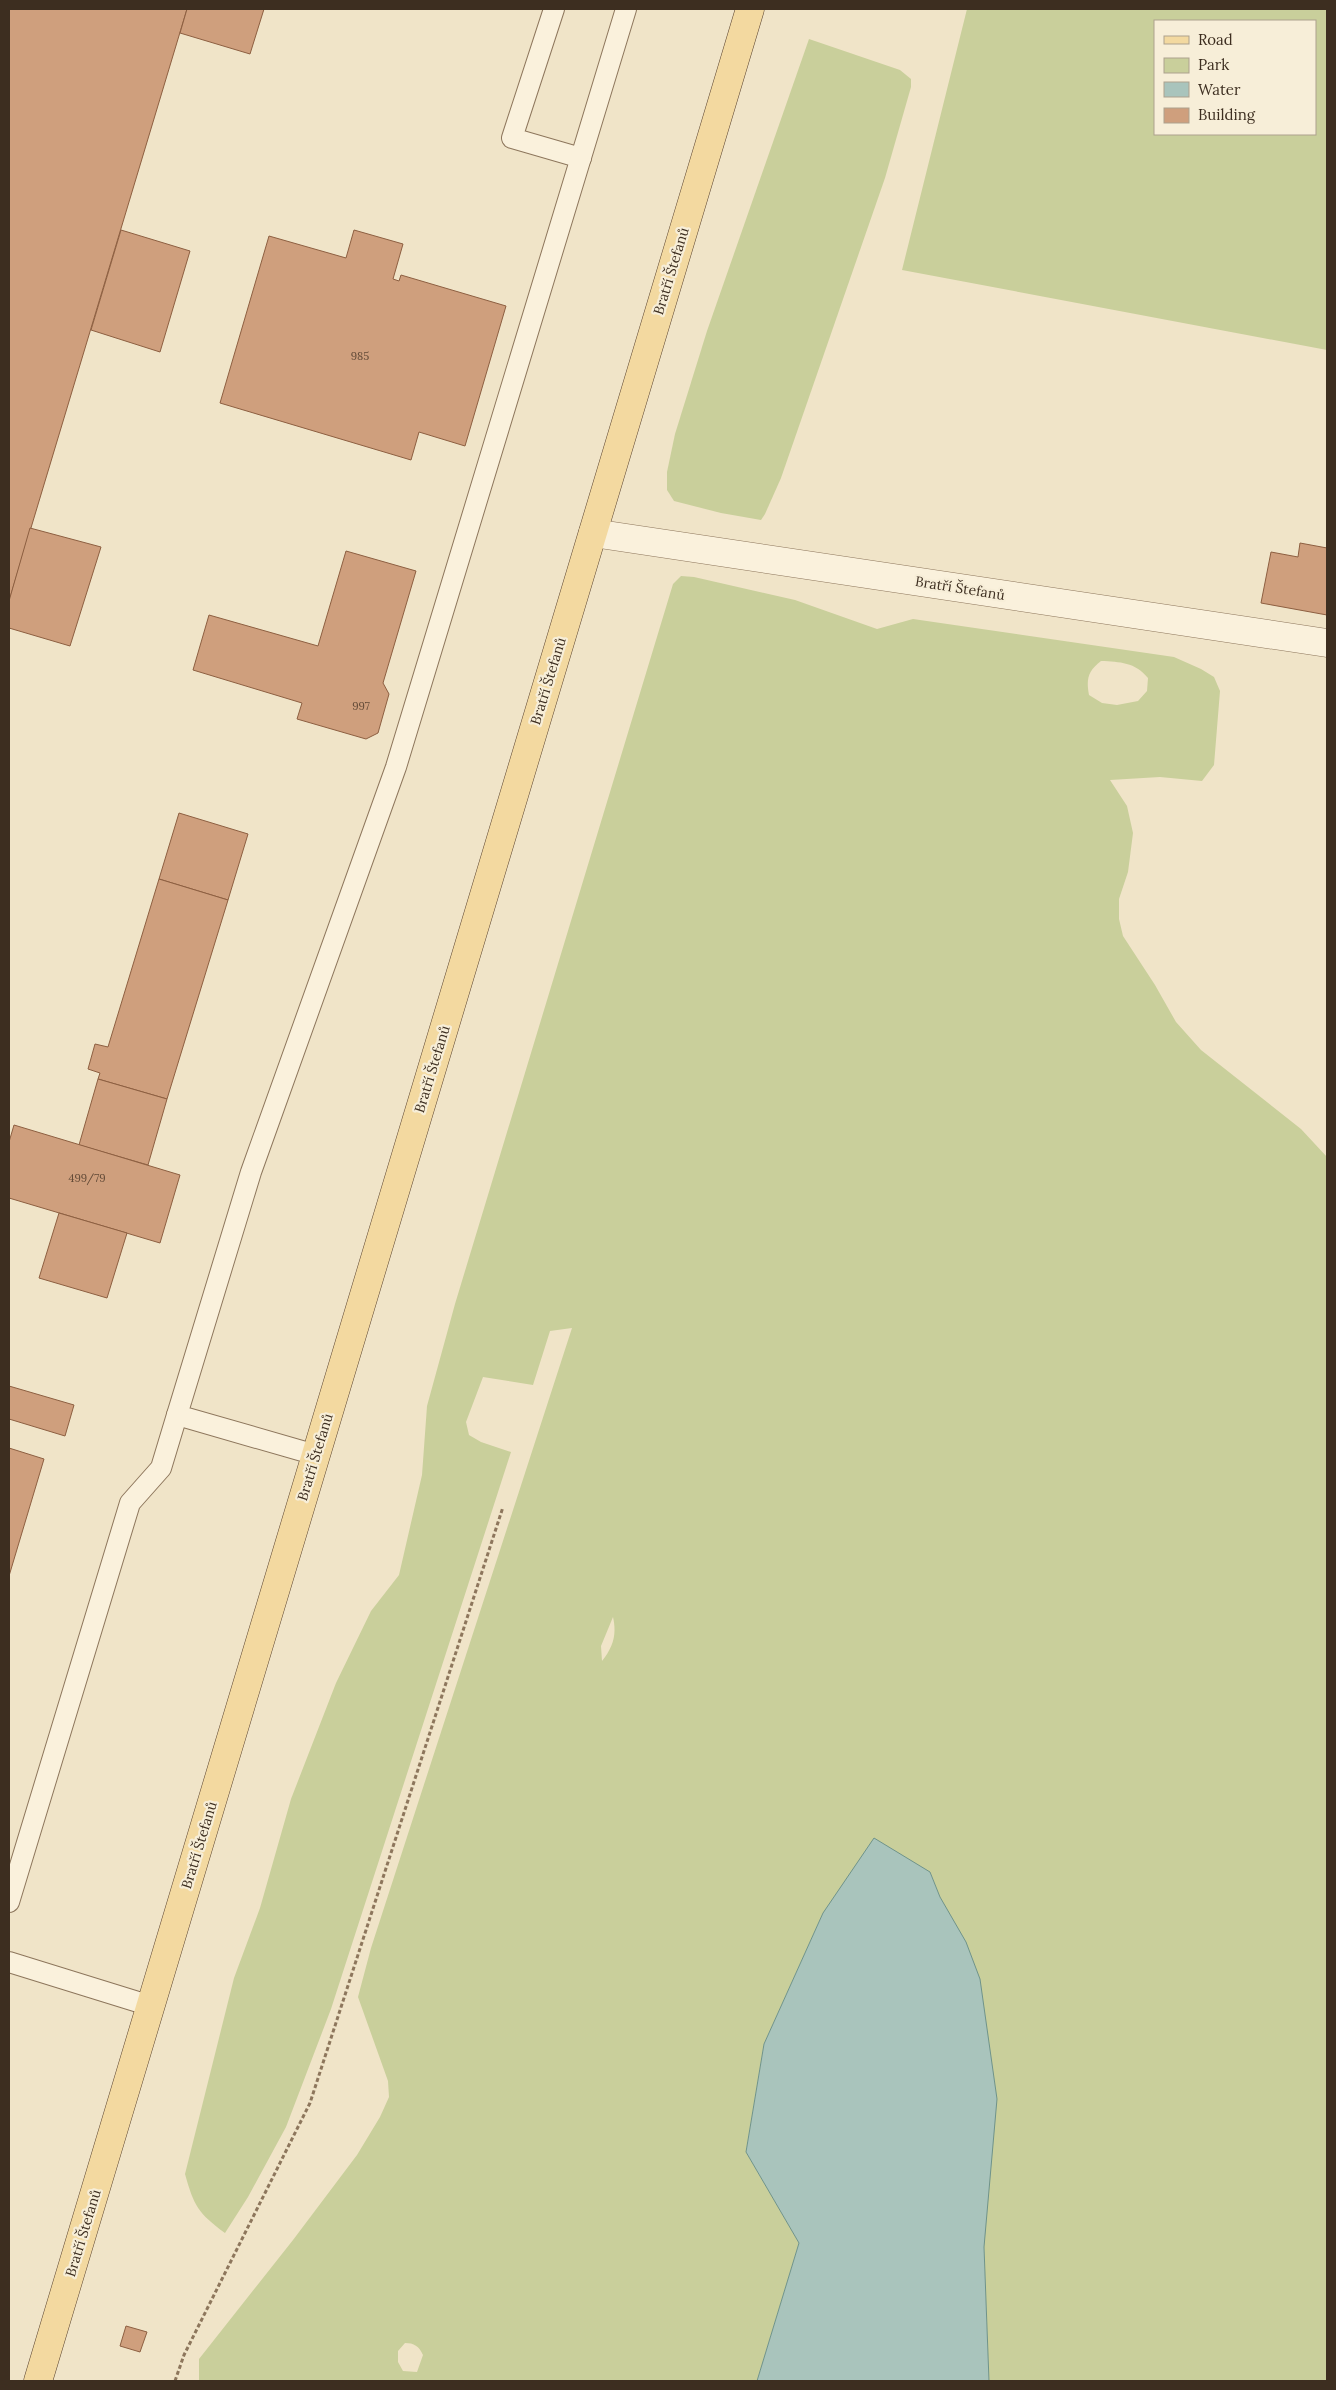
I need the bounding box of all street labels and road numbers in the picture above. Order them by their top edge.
street label: Bratří Štefanů [649,225,693,317]
street label: Bratří Štefanů [914,572,1006,604]
street label: Bratří Štefanů [526,635,570,727]
street label: Bratří Štefanů [410,1023,454,1115]
street label: Bratří Štefanů [293,1411,337,1503]
street label: Bratří Štefanů [177,1799,221,1891]
street label: Bratří Štefanů [61,2187,105,2279]

